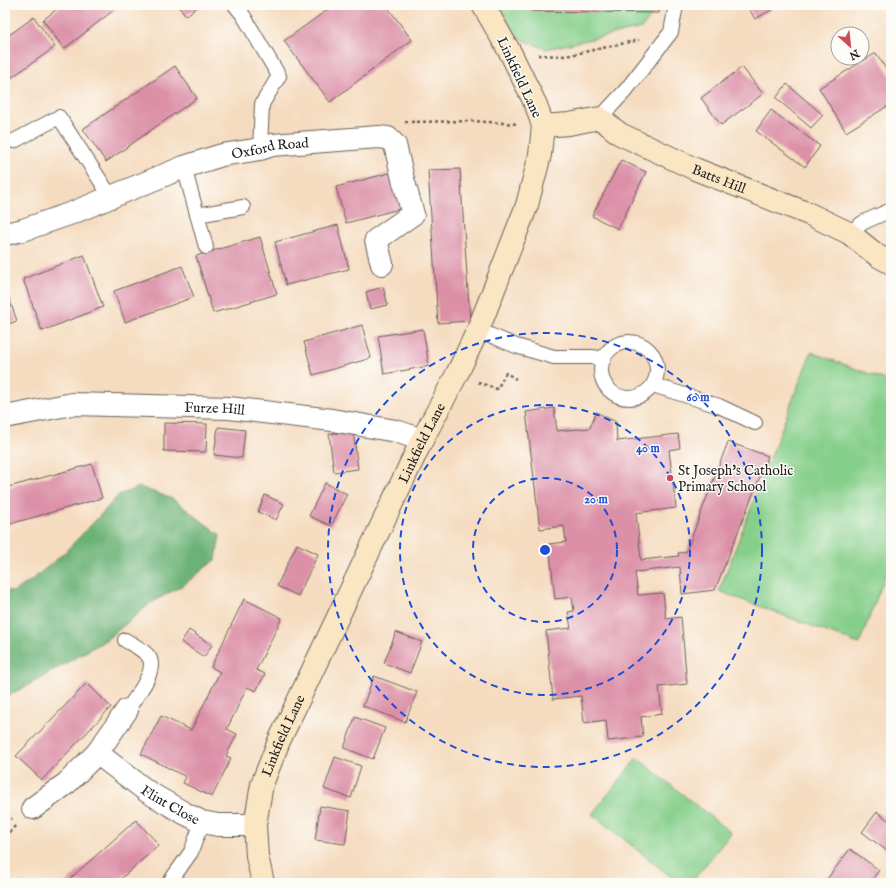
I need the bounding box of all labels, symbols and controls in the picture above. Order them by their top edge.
north arrow [830,26,870,66]
street label: Linkfield Lane [492,34,546,121]
text: N [846,45,862,63]
street label: Oxford Road [230,134,310,163]
street label: Batts Hill [689,161,748,198]
text: 60 m [687,390,710,405]
street label: Furze Hill [184,399,246,420]
street label: Linkfield Lane [395,400,450,486]
text: 40 m [636,441,661,456]
place label: St Joseph's Catholic Primary School [678,462,793,496]
marker: St Joseph's Catholic Primary School [665,473,675,483]
text: 20 m [584,492,608,507]
centre of rings [538,543,552,557]
street label: Linkfield Lane [258,692,310,779]
street label: Flint Close [137,782,203,830]

